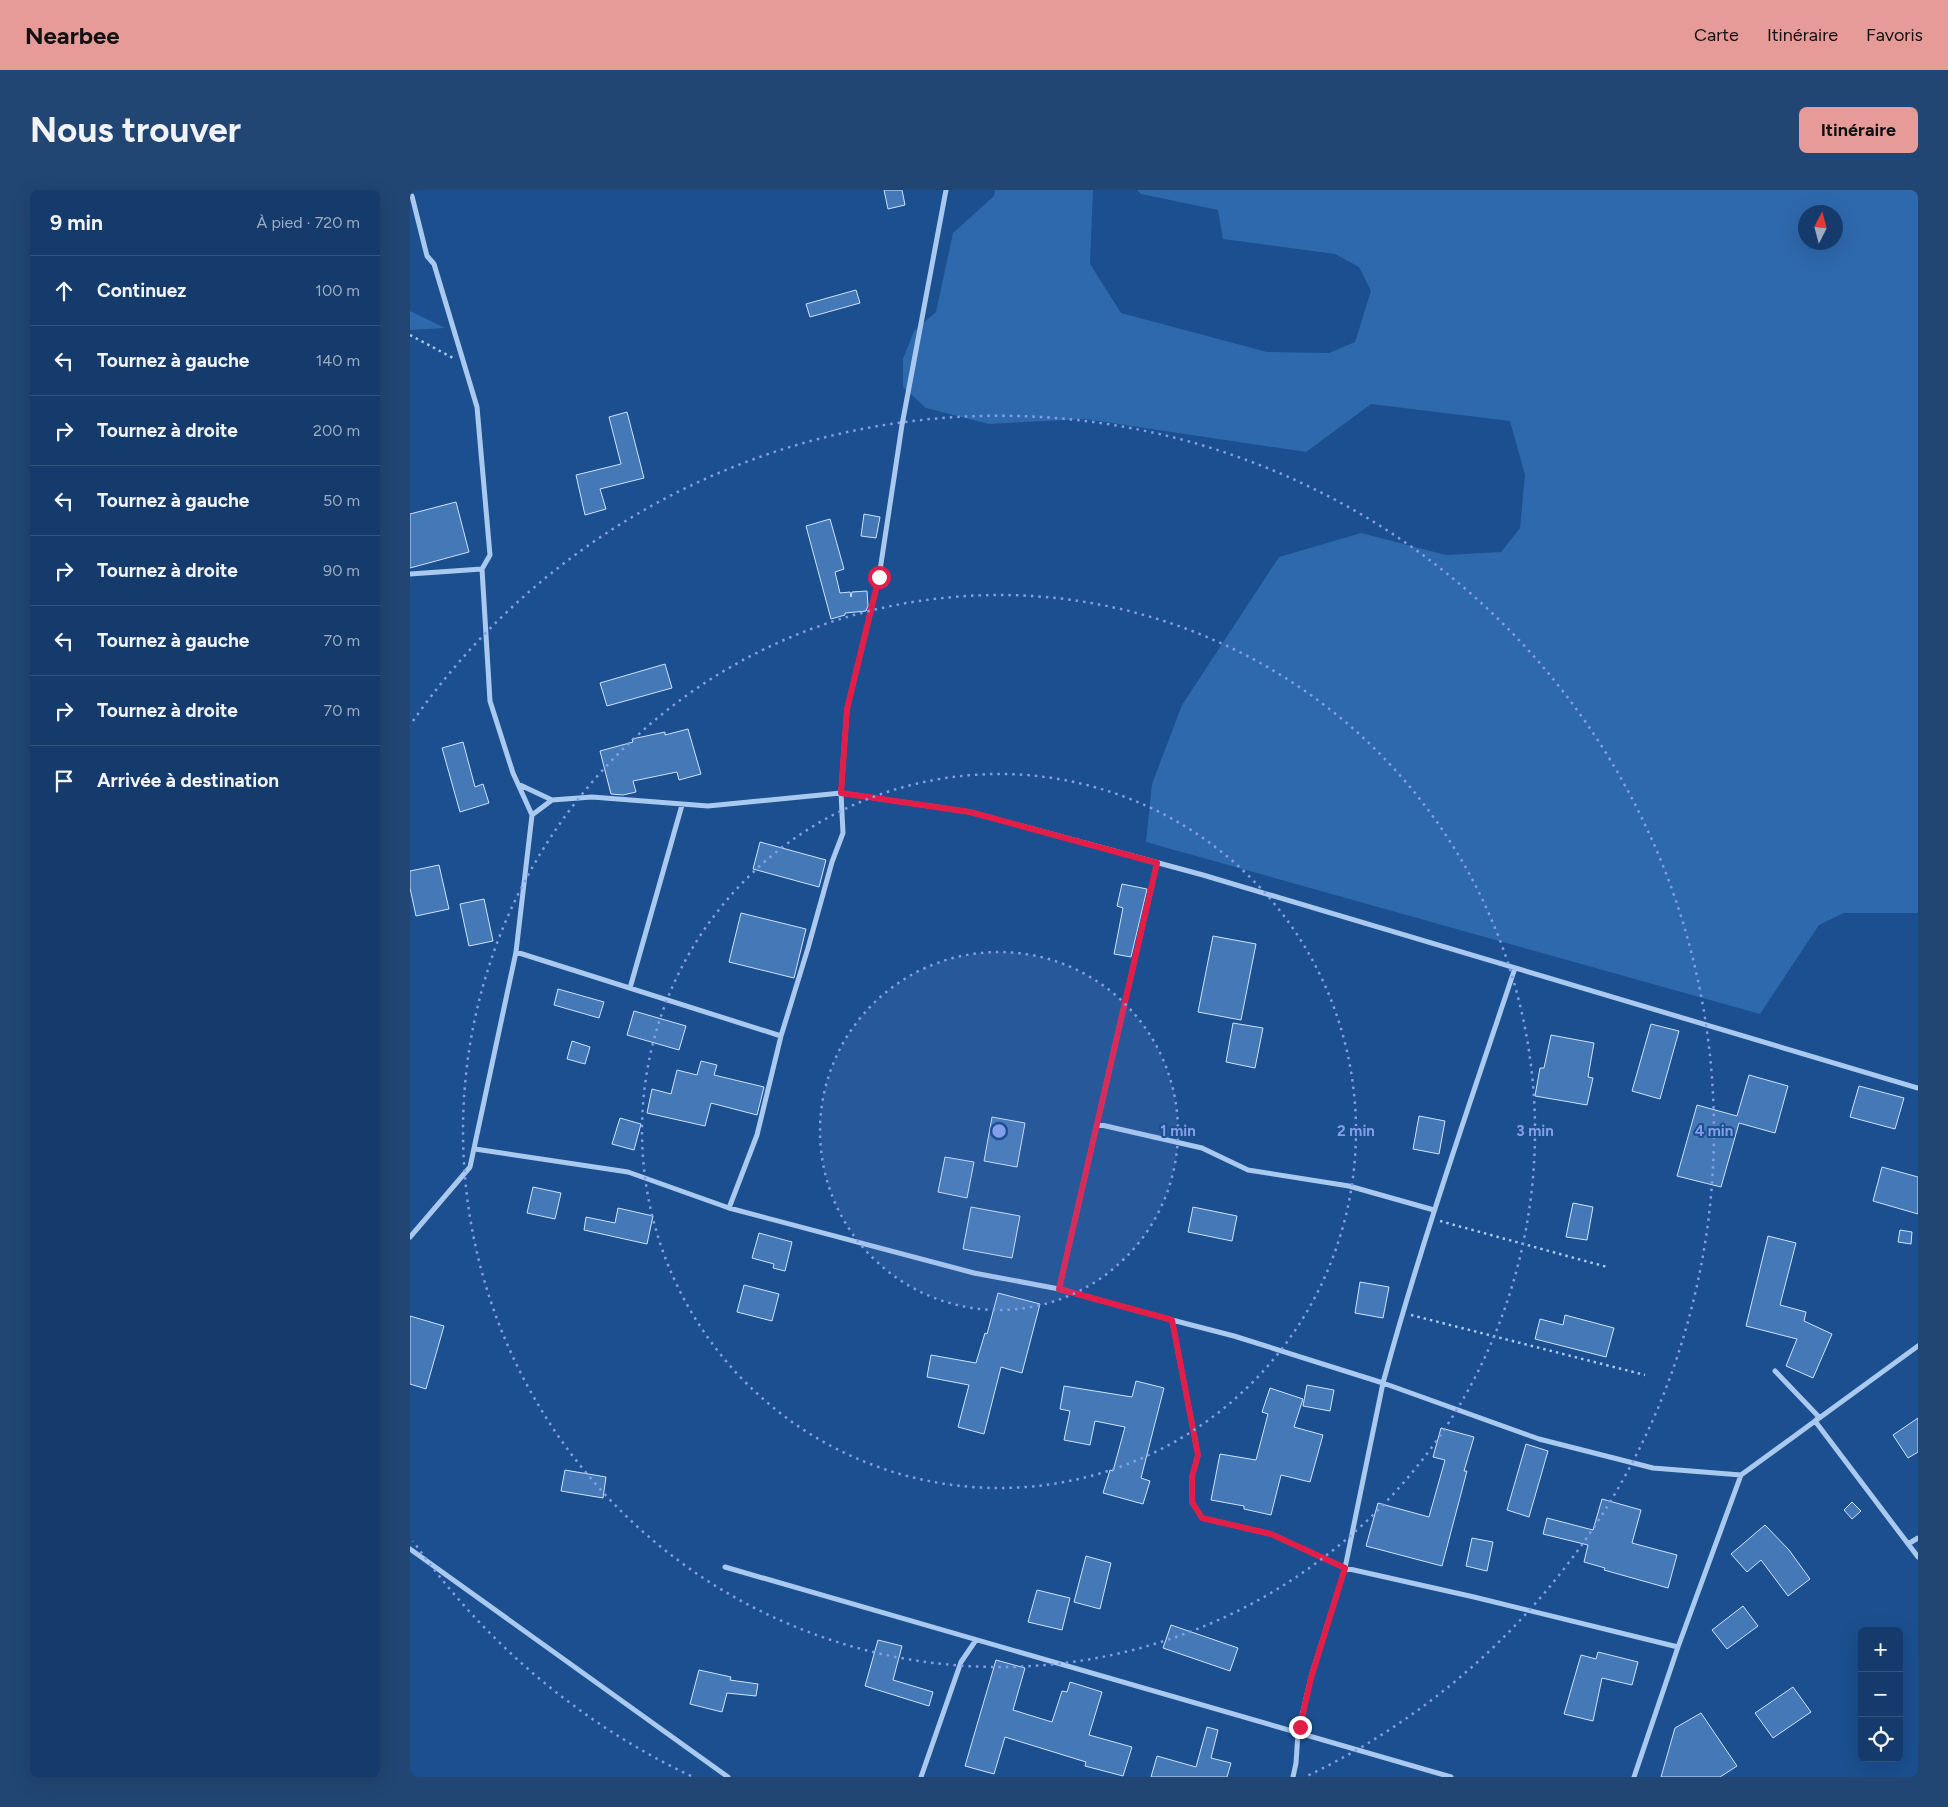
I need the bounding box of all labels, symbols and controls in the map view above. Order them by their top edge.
text: Nearbee [25,21,120,50]
text: Carte [1694,24,1739,46]
text: Itinéraire [1767,24,1838,46]
text: Favoris [1866,24,1923,46]
button: Itinéraire [1799,107,1918,153]
text: Nous trouver [30,109,241,151]
north arrow [1798,205,1843,250]
text: 9 min [50,210,103,235]
text: À pied · 720 m [257,213,360,232]
icon: ahead [50,277,78,305]
text: Continuez [97,279,186,302]
text: 100 m [315,281,360,300]
icon: left [50,347,78,375]
text: Tournez à gauche [97,349,249,372]
text: 140 m [316,351,360,370]
icon: right [50,417,78,445]
text: Tournez à droite [97,419,238,442]
text: 200 m [313,421,360,440]
icon: left [50,487,78,515]
text: Tournez à gauche [97,489,249,512]
text: 50 m [323,491,360,510]
icon: right [50,557,78,585]
text: Tournez à droite [97,559,238,582]
text: 90 m [323,561,360,580]
route start [868,566,891,589]
icon: left [50,627,78,655]
text: Tournez à gauche [97,629,249,652]
text: 70 m [324,631,360,650]
icon: right [50,697,78,725]
text: Tournez à droite [97,699,238,722]
text: 70 m [324,701,360,720]
icon: arrive [50,767,78,795]
text: Arrivée à destination [97,769,279,792]
centre of rings [990,1122,1008,1140]
text: 1 min [1160,1122,1196,1140]
text: 2 min [1337,1122,1375,1140]
text: 3 min [1516,1122,1554,1140]
text: 4 min [1695,1122,1733,1140]
map controls [1858,1627,1903,1762]
button: + [1858,1627,1903,1672]
button: − [1858,1672,1903,1717]
route end [1289,1716,1312,1739]
button: locate [1858,1717,1903,1762]

